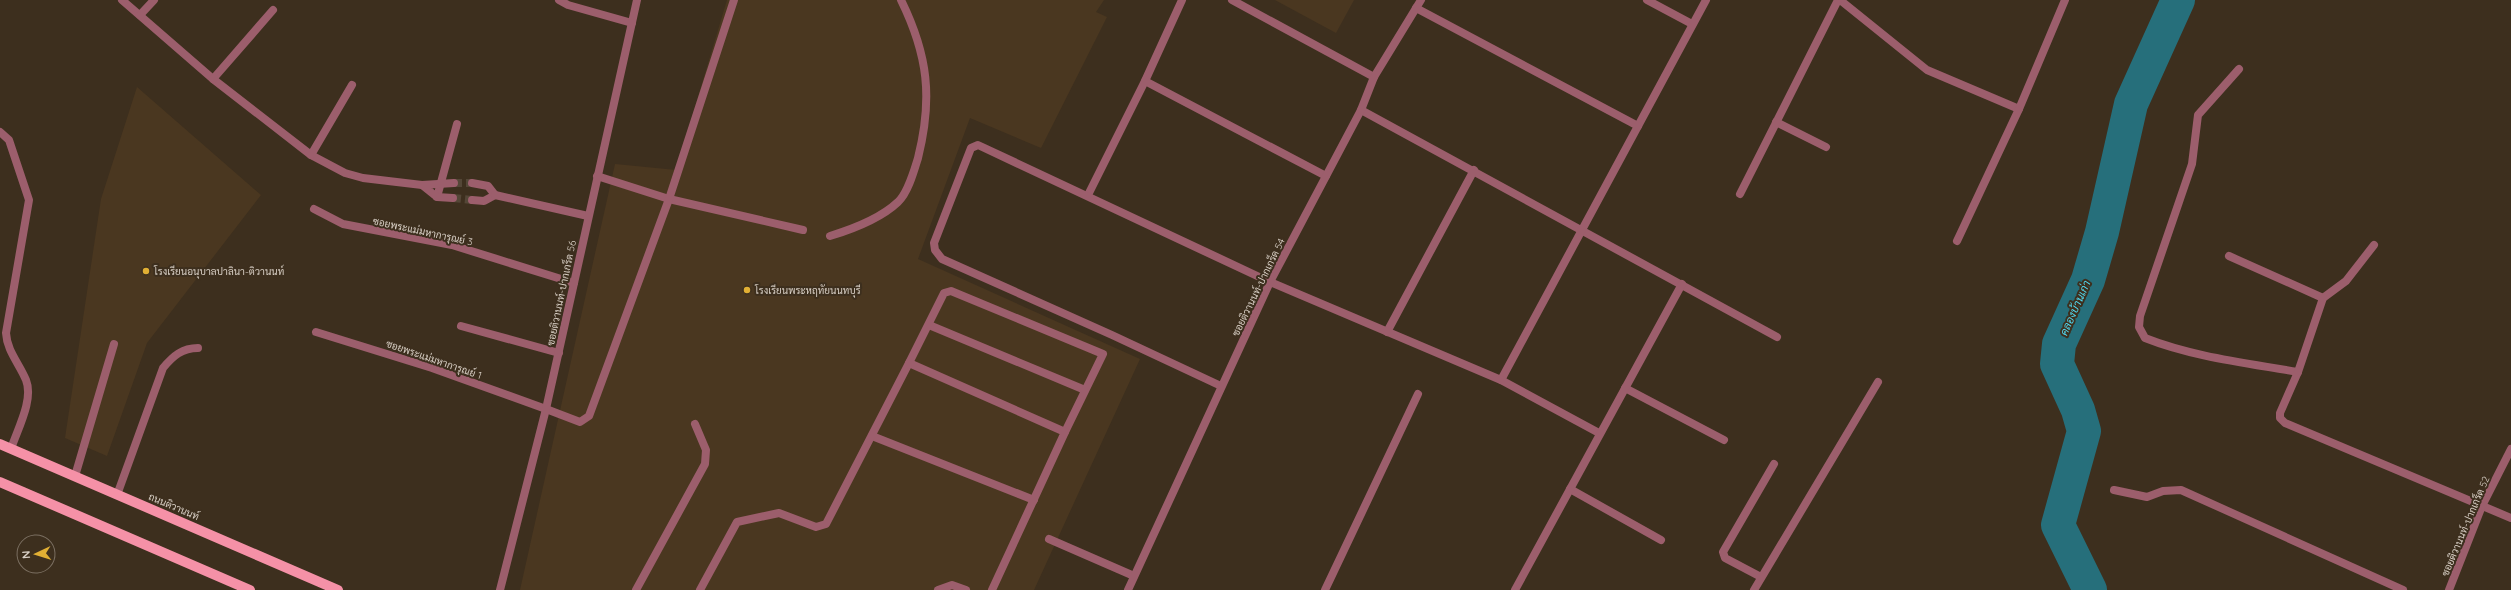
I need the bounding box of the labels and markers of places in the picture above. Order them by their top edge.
place label: โรงเรียนอนุบาลปาลินา-ติวานนท์ [153,264,284,279]
marker: โรงเรียนอนุบาลปาลินา-ติวานนท์ [141,266,151,276]
place label: โรงเรียนพระหฤทัยนนทบุรี [754,284,861,298]
marker: โรงเรียนพระหฤทัยนนทบุรี [742,285,752,295]

